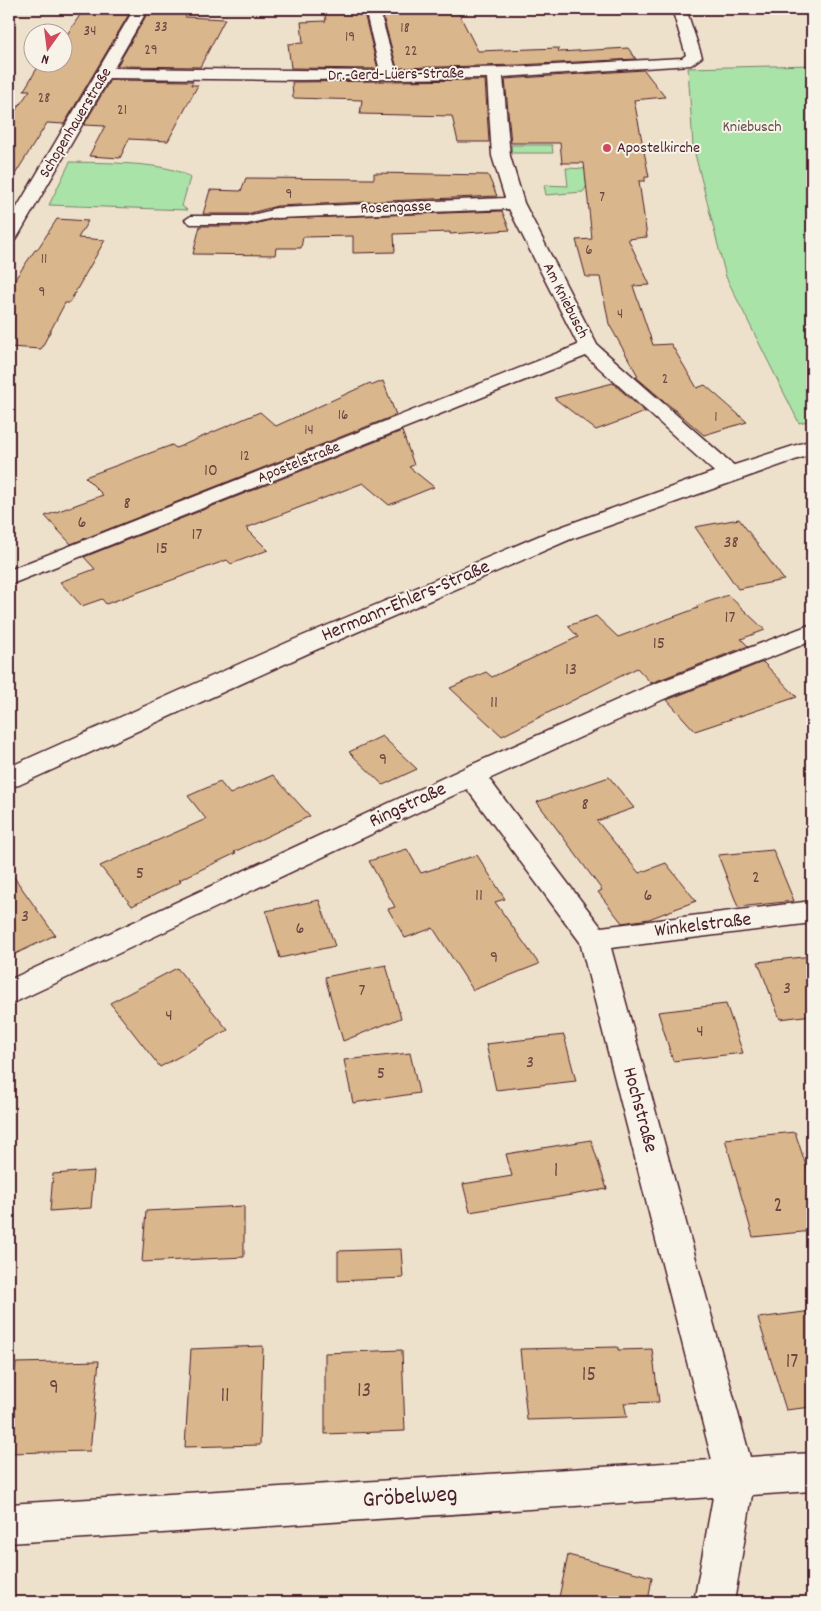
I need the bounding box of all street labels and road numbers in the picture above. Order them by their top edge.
street label: Dr.-Gerd-Lüers-Straße [328,62,464,88]
street label: Schopenhauerstraße [34,63,118,183]
street label: Rosengasse [360,195,432,221]
street label: Am Kniebusch [536,259,594,343]
street label: Apostelstraße [254,436,344,490]
street label: Hermann-Ehlers-Straße [317,554,495,650]
street label: Ringstraße [365,776,451,836]
street label: Winkelstraße [653,906,753,946]
street label: Hochstraße [614,1064,664,1156]
street label: Gröbelweg [361,1478,459,1518]

